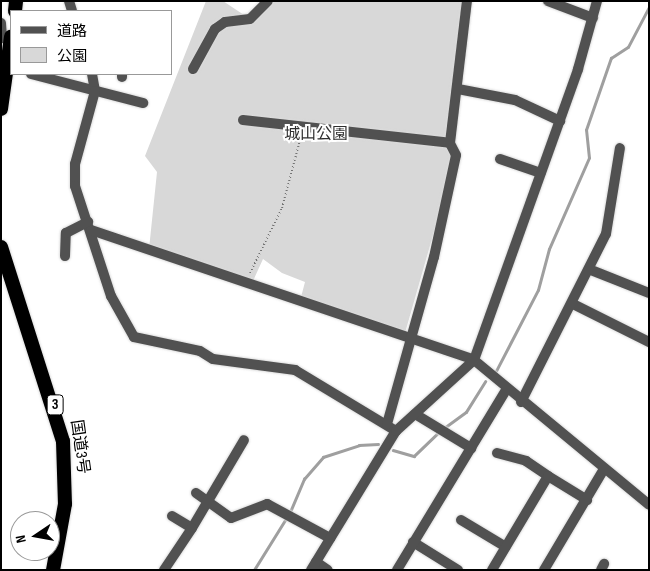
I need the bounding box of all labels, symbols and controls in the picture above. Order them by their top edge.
legend [10,10,172,75]
text: 道路 [57,22,87,41]
text: 公園 [57,47,87,66]
park label: 城山公園 [284,125,348,145]
road number: 3 [46,392,64,418]
street label: 国道3号 [66,419,92,475]
north arrow [10,511,60,561]
text: N [12,534,30,544]

